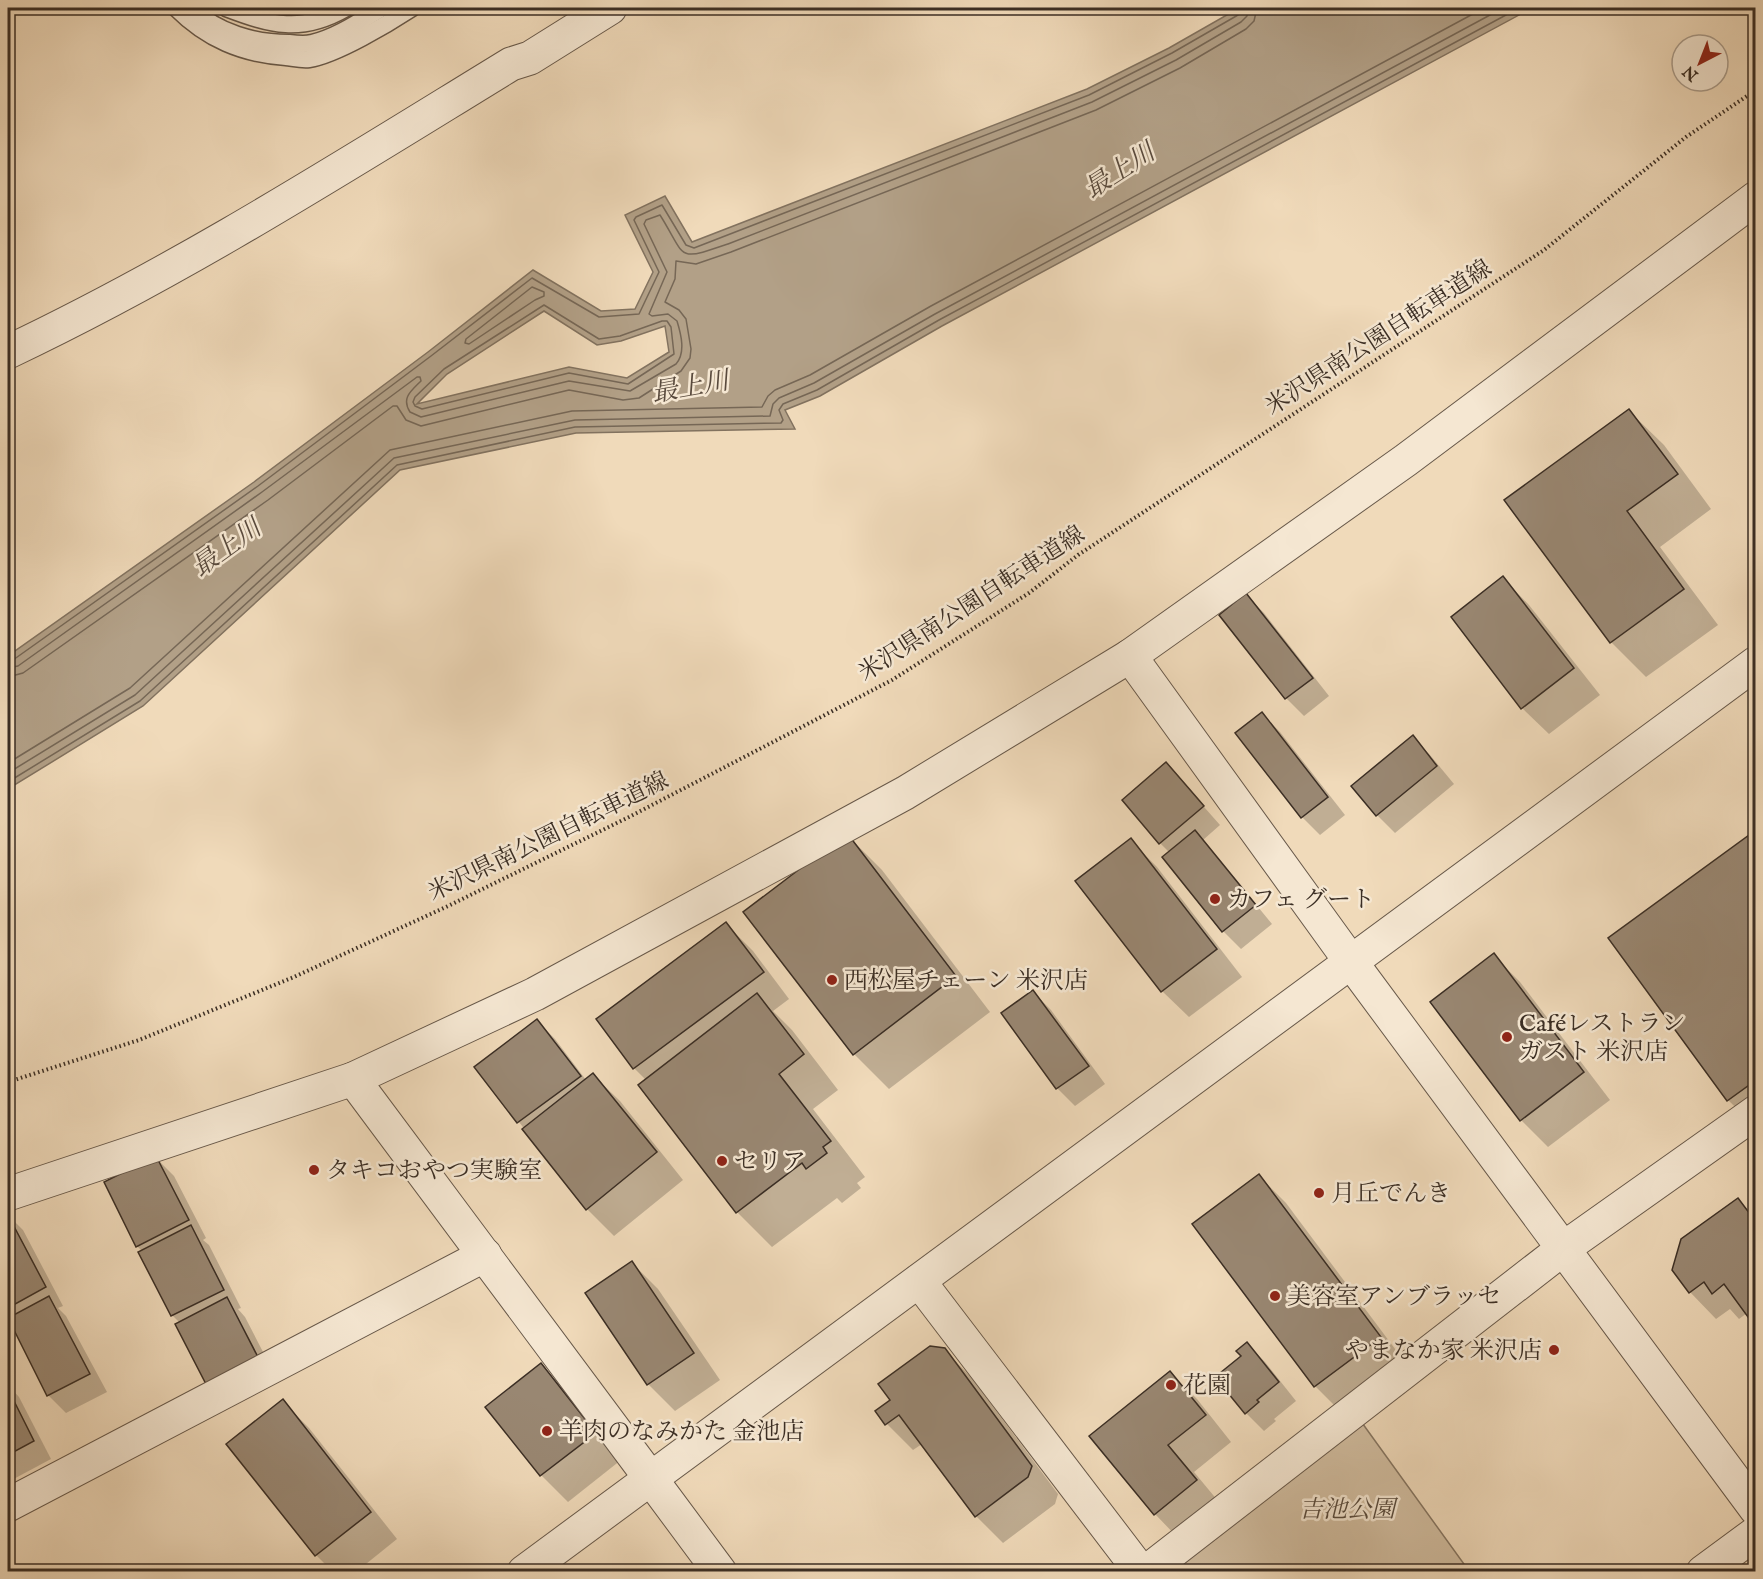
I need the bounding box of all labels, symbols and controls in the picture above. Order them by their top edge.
north arrow [1670,33,1730,93]
text: N [1679,60,1704,85]
water label: 最上川 [1078,135,1164,206]
street label: 米沢県南公園自転車道線 [1260,253,1498,423]
water label: 最上川 [649,364,734,411]
water label: 最上川 [186,510,271,584]
street label: 米沢県南公園自転車道線 [853,519,1091,689]
street label: 米沢県南公園自転車道線 [423,766,674,909]
place label: カフェ グート [1227,885,1375,916]
marker: カフェ グート [1208,892,1222,906]
place label: 西松屋チェーン 米沢店 [844,966,1088,997]
marker: 西松屋チェーン 米沢店 [825,973,839,987]
place label: Caféレストラン ガスト 米沢店 [1519,1009,1685,1068]
marker: Caféレストラン ガスト 米沢店 [1500,1030,1514,1044]
place label: セリア [734,1147,806,1178]
marker: セリア [715,1154,729,1168]
place label: タキコおやつ実験室 [326,1156,542,1187]
marker: タキコおやつ実験室 [307,1163,321,1177]
place label: 月丘でんき [1331,1179,1451,1210]
marker: 月丘でんき [1312,1186,1326,1200]
place label: 美容室アンブラッセ [1287,1282,1502,1313]
marker: 美容室アンブラッセ [1268,1289,1282,1303]
place label: やまなか家 米沢店 [1345,1336,1542,1367]
marker: やまなか家 米沢店 [1547,1343,1561,1357]
place label: 花園 [1183,1371,1231,1402]
marker: 花園 [1164,1378,1178,1392]
place label: 羊肉のなみかた 金池店 [559,1417,804,1448]
marker: 羊肉のなみかた 金池店 [540,1424,554,1438]
park label: 吉池公園 [1299,1495,1399,1526]

